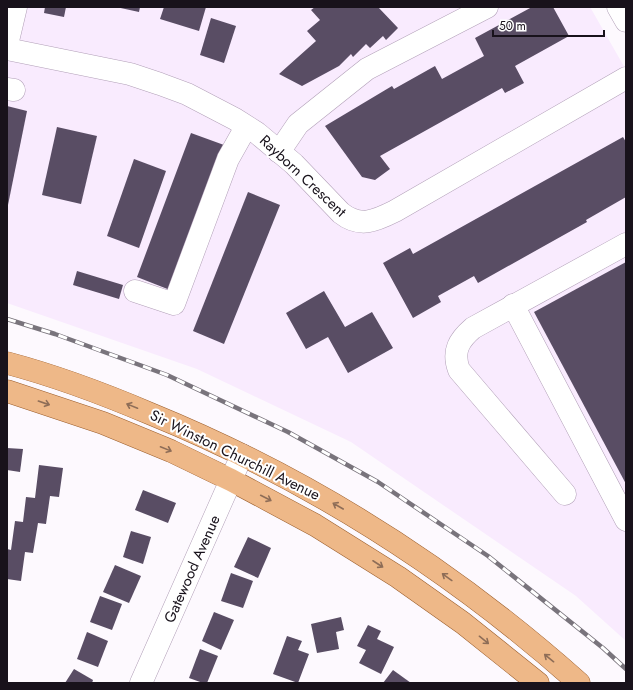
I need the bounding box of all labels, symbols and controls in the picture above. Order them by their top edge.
scale bar [493,12,604,38]
text: 50 m [499,17,526,35]
street label: Rayborn Crescent [255,130,352,222]
one-way arrow [38,399,50,407]
one-way arrow [126,401,138,409]
street label: Sir Winston Churchill Avenue [146,404,324,506]
one-way arrow [159,446,171,453]
one-way arrow [260,495,272,502]
one-way arrow [332,502,344,510]
street label: Gatewood Avenue [158,511,226,626]
one-way arrow [372,560,383,568]
one-way arrow [442,573,453,581]
one-way arrow [478,635,489,644]
one-way arrow [544,653,555,662]

